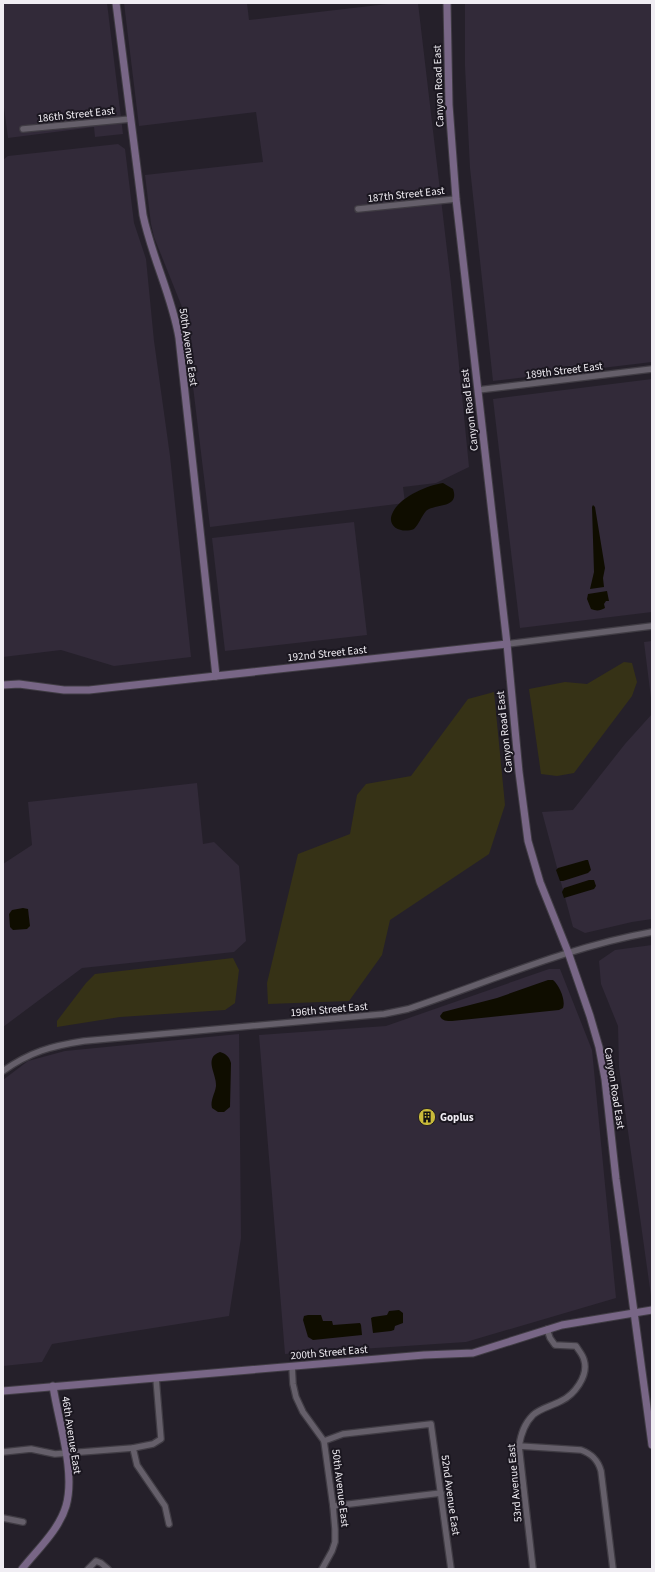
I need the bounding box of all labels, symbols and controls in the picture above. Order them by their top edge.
street label: Canyon Road East [430,44,447,127]
street label: 186th Street East [37,103,116,126]
street label: 187th Street East [367,183,446,206]
street label: 50th Avenue East [176,307,201,387]
street label: 189th Street East [525,358,604,383]
street label: Canyon Road East [457,368,482,452]
street label: 192nd Street East [287,642,368,665]
street label: Canyon Road East [493,690,516,774]
street label: 196th Street East [290,999,369,1020]
street label: Canyon Road East [601,1046,628,1130]
building icon: Goplus [417,1107,437,1127]
place label: Goplus [440,1110,474,1125]
street label: 200th Street East [290,1342,369,1363]
street label: 46th Avenue East [58,1395,85,1475]
street label: 53rd Avenue East [504,1443,525,1523]
street label: 50th Avenue East [328,1448,353,1528]
street label: 52nd Avenue East [437,1454,464,1536]

